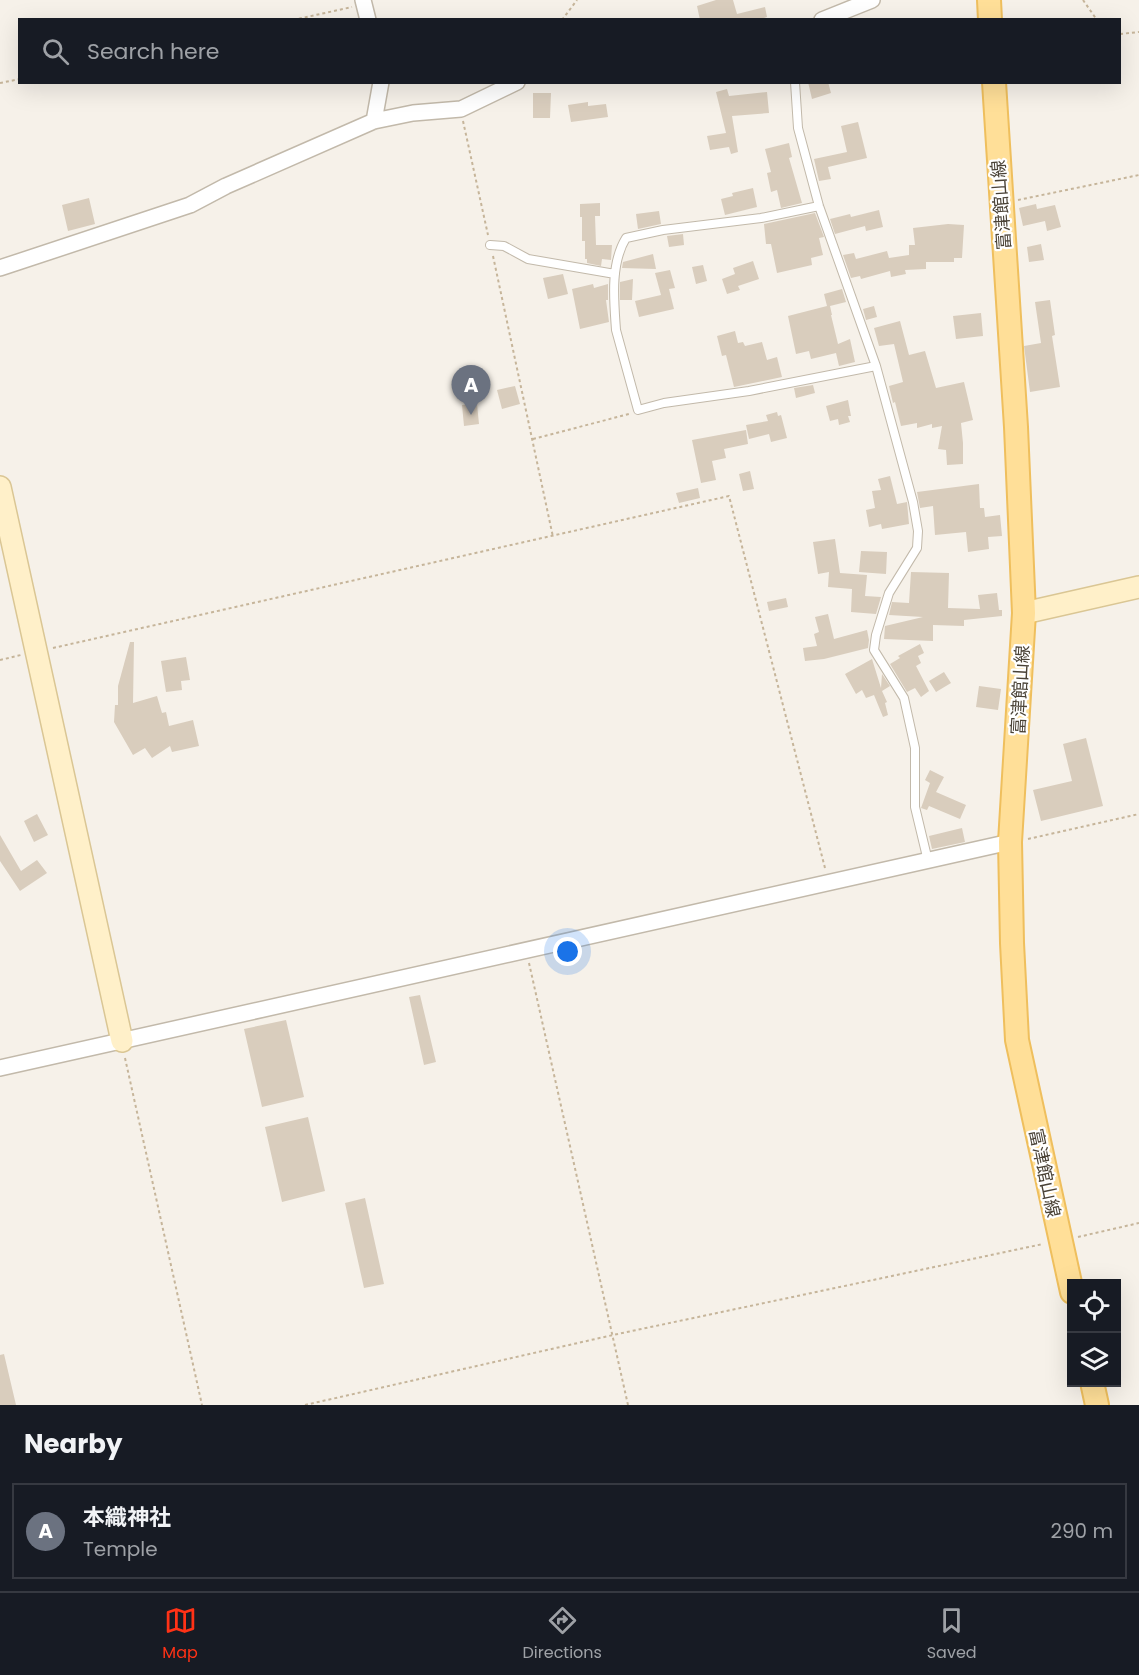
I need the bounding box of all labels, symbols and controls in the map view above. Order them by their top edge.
search box [18,18,1121,84]
icon: search [39,35,72,68]
text: Search here [87,36,220,67]
street label: 富津館山線 [985,159,1017,251]
pin: A [452,366,490,415]
street label: 富津館山線 [1005,644,1035,736]
your location [553,937,582,966]
street label: 富津館山線 [1023,1126,1067,1220]
map controls [1067,1279,1121,1387]
button: locate [1067,1279,1121,1333]
button: layers [1067,1333,1121,1387]
text: Nearby [24,1426,122,1462]
text: 本織神社 [83,1502,171,1533]
text: A [38,1517,53,1545]
text: 290 m [1050,1517,1113,1545]
text: Temple [83,1535,158,1563]
tab: Map [162,1604,198,1665]
tab: Directions [523,1604,602,1665]
tab: Saved [927,1604,977,1665]

